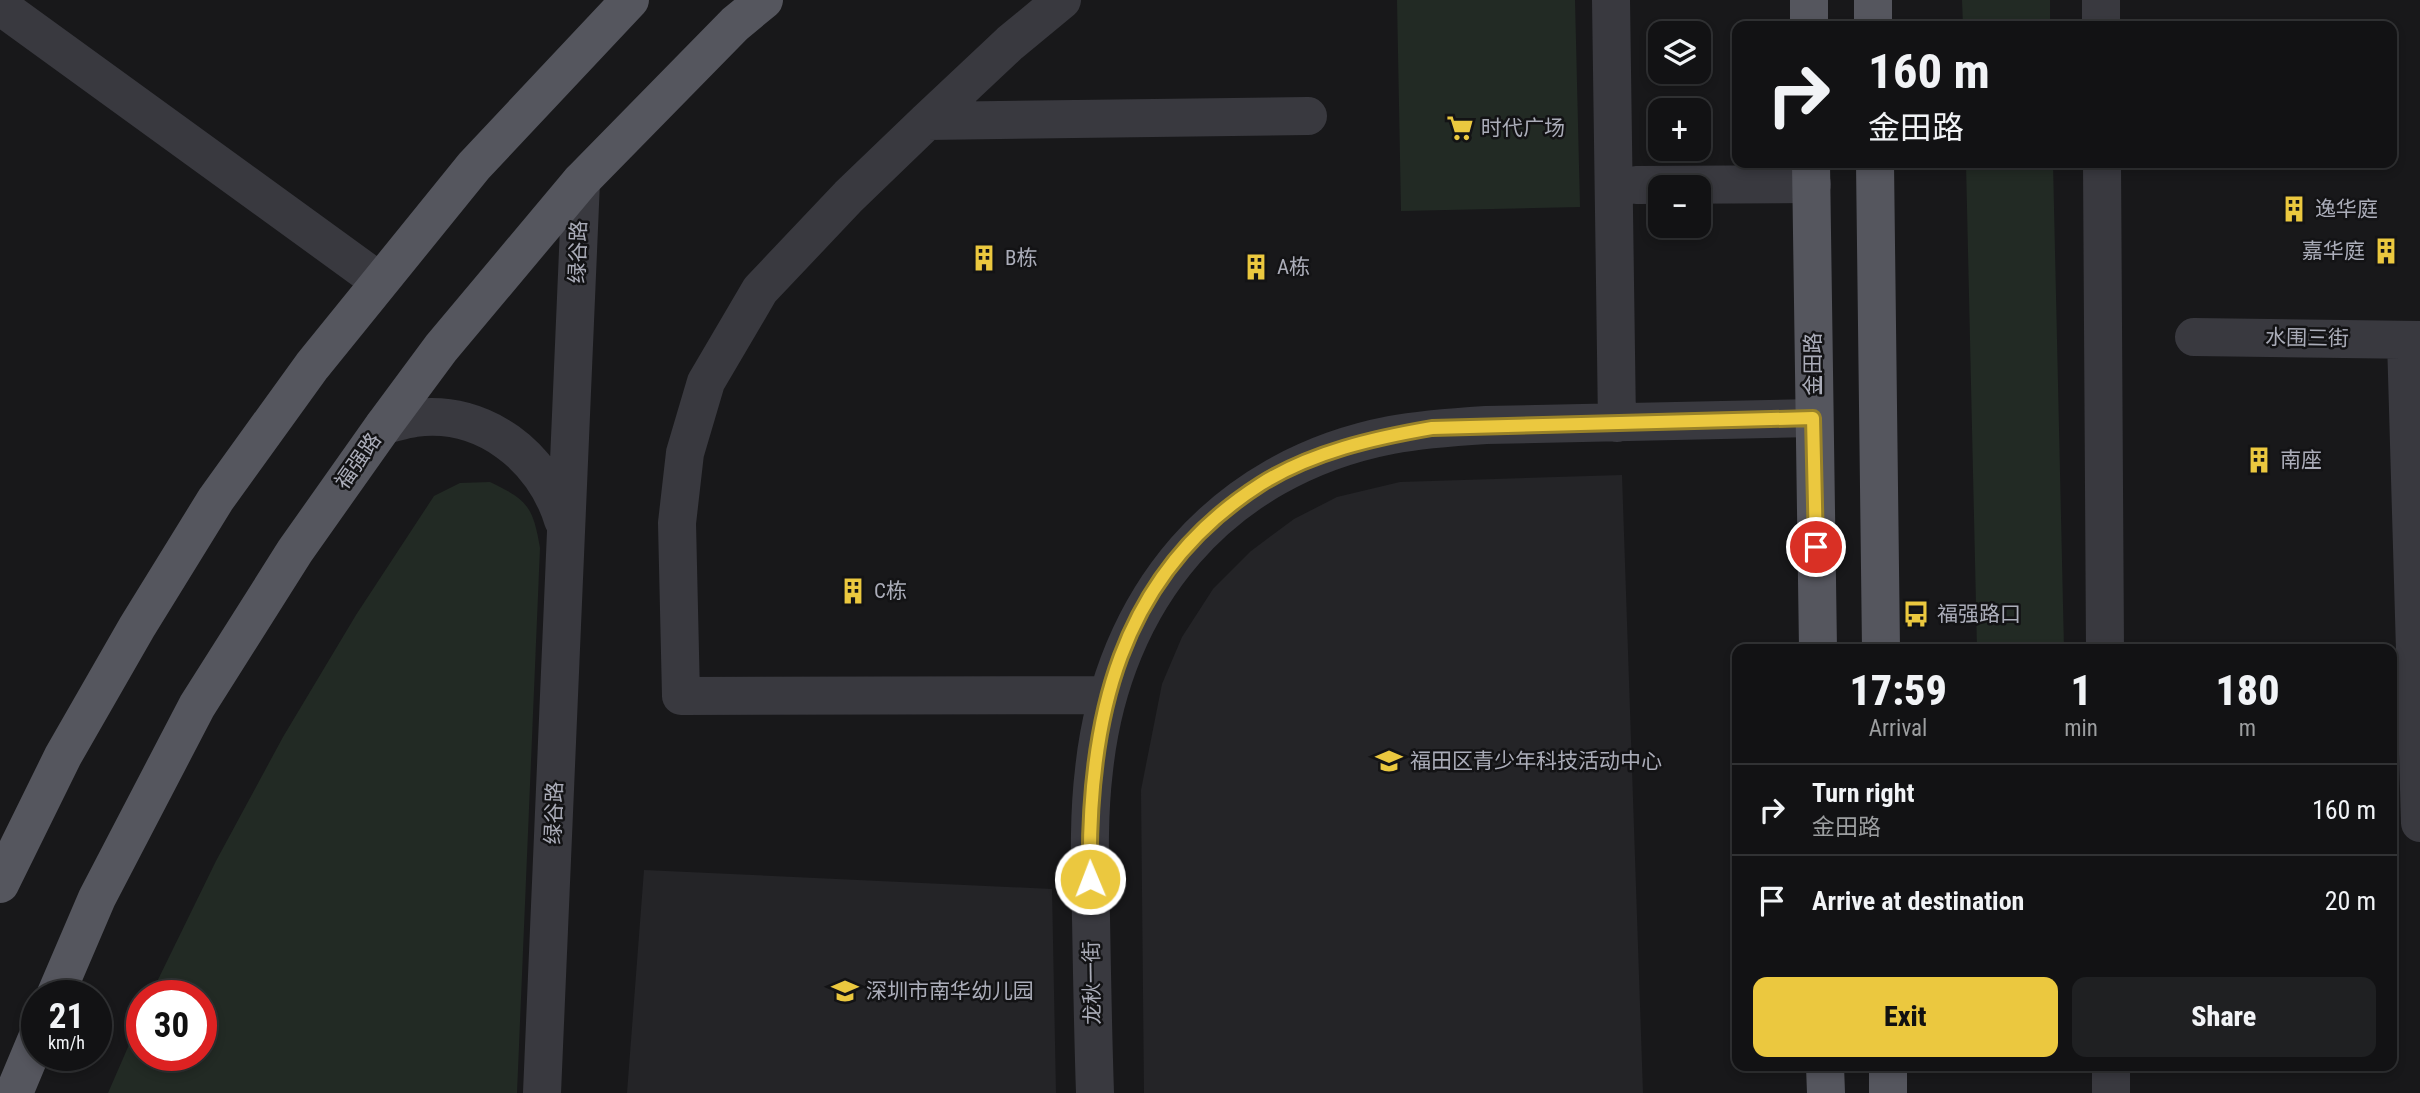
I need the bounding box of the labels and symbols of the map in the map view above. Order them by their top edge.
supermarket icon: 时代广场 [1445,113,1475,143]
place label: 时代广场 [1481,116,1565,140]
building icon: 逸华庭 [2279,194,2309,224]
place label: 逸华庭 [2315,197,2378,221]
street label: 绿谷路 [565,220,591,284]
building icon: 嘉华庭 [2371,236,2401,266]
place label: 嘉华庭 [2302,239,2365,263]
building icon: B栋 [969,243,999,273]
place label: B栋 [1005,246,1037,270]
building icon: A栋 [1241,252,1271,282]
place label: A栋 [1277,255,1310,279]
street label: 水围三街 [2265,325,2349,351]
street label: 金田路 [1801,333,1825,396]
street label: 福强路 [330,428,386,494]
building icon: 南座 [2244,445,2274,475]
place label: 南座 [2280,448,2322,472]
pin [1786,517,1846,577]
building icon: C栋 [838,576,868,606]
place label: C栋 [874,579,907,603]
bus stop icon: 福强路口 [1901,599,1931,629]
place label: 福强路口 [1937,602,2021,626]
school or university icon: 福田区青少年科技活动中心 [1374,746,1404,776]
place label: 福田区青少年科技活动中心 [1410,749,1662,773]
street label: 绿谷路 [541,781,567,845]
position arrow [1053,842,1127,916]
street label: 龙秋一街 [1079,941,1105,1025]
school or university icon: 深圳市南华幼儿园 [830,976,860,1006]
place label: 深圳市南华幼儿园 [866,979,1034,1003]
speed limit sign: 30 [126,980,217,1071]

